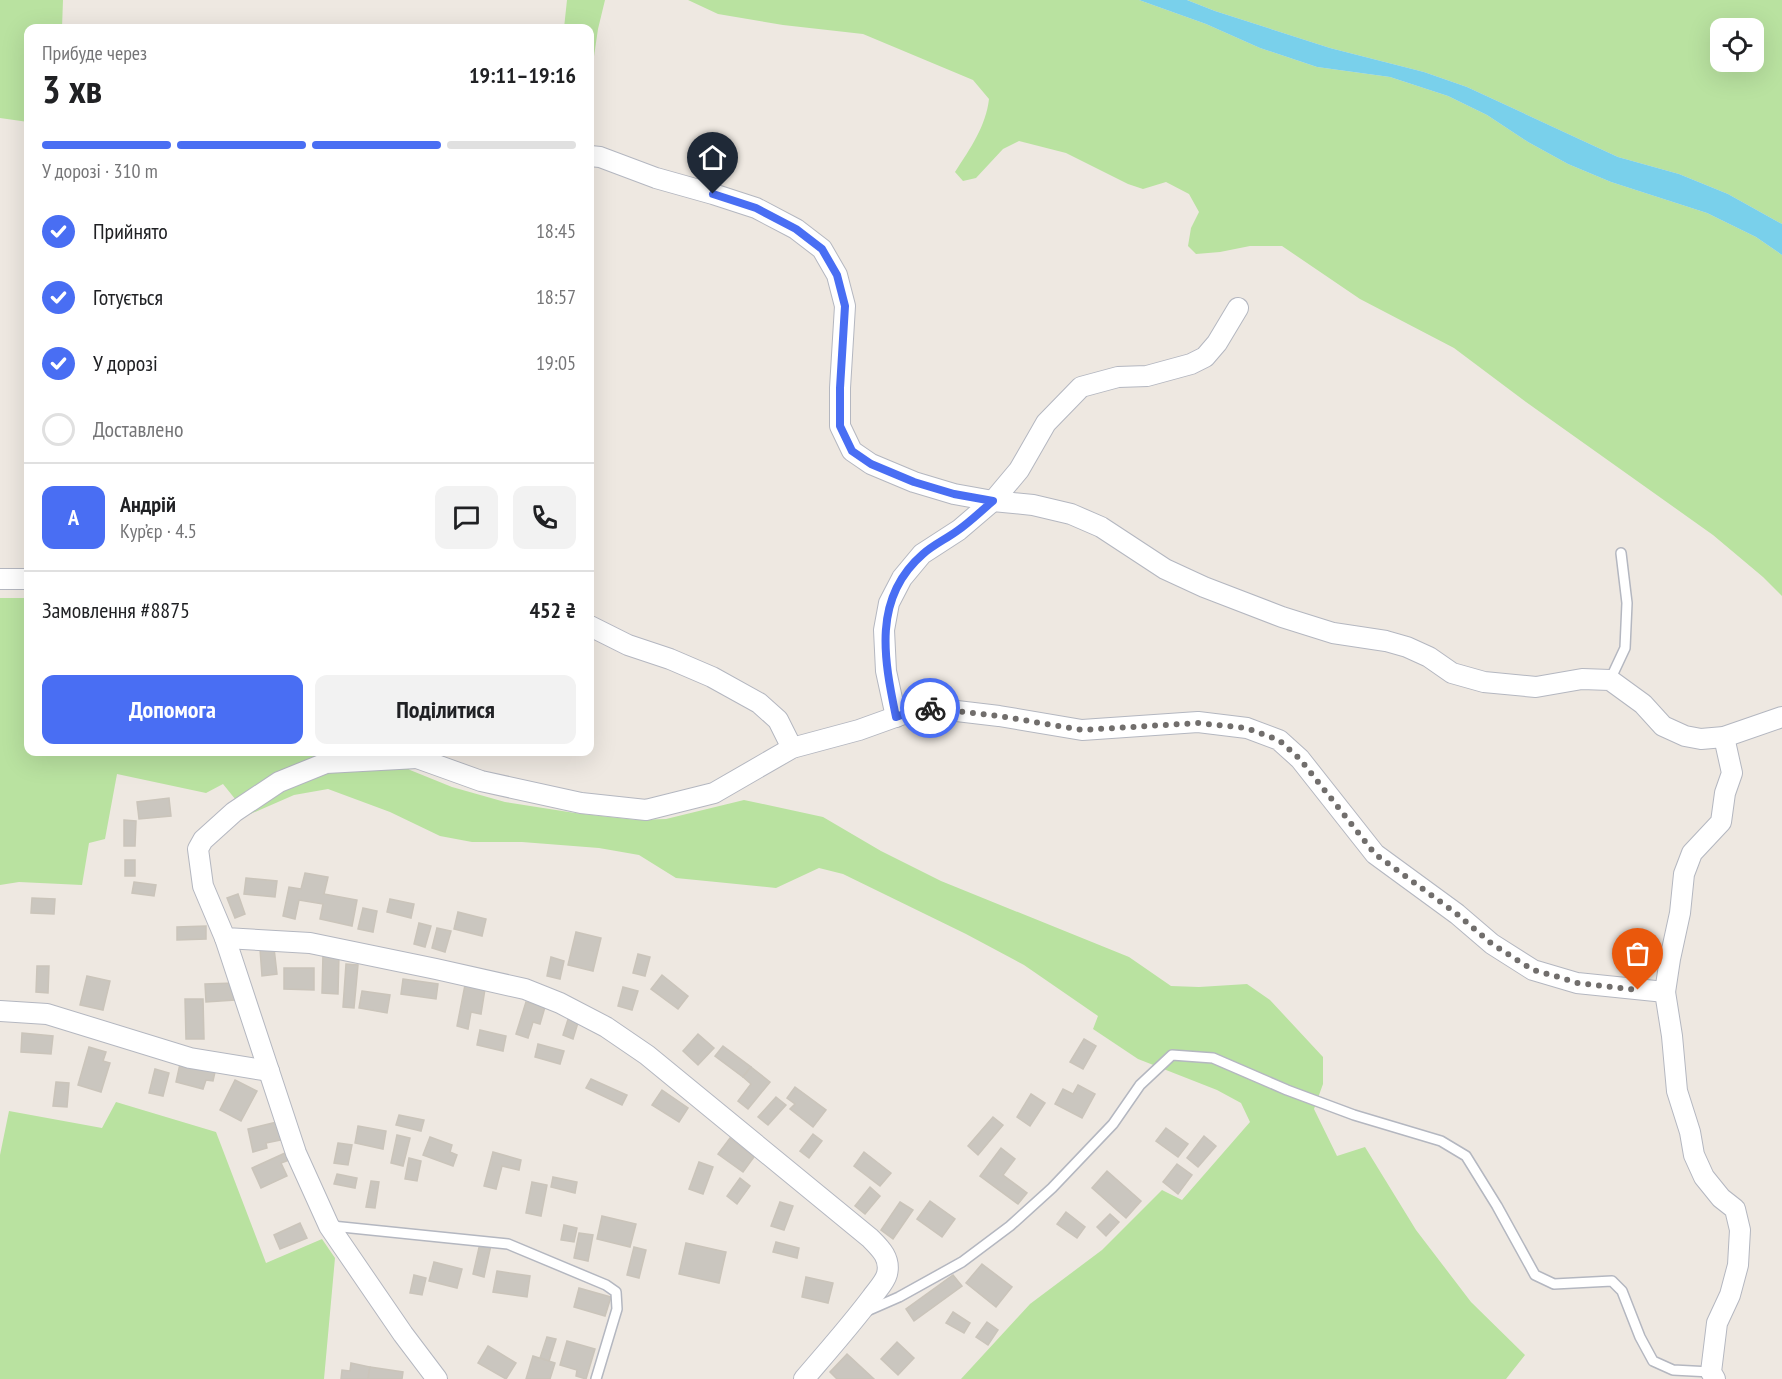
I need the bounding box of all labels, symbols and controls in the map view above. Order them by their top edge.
map controls [1710,18,1764,72]
button: locate [1710,18,1764,72]
text: Прибуде через [42,40,147,66]
text: 19:11–19:16 [469,61,576,89]
text: 3 хв [42,63,102,114]
pin [687,132,738,194]
icon: home [696,141,729,174]
text: У дорозі · 310 m [42,158,158,184]
icon: check [42,215,75,248]
text: Прийнято [93,217,168,245]
text: 18:45 [536,218,576,244]
icon: check [42,281,75,314]
text: Готується [93,283,163,311]
text: 18:57 [536,284,576,310]
icon: check [42,347,75,380]
text: У дорозі [93,349,158,377]
text: 19:05 [536,350,576,376]
text: Доставлено [93,415,183,443]
button: chat [435,486,498,549]
button: phone [513,486,576,549]
text: Андрій [120,490,176,518]
text: А [68,503,79,531]
text: Кур’єр · 4.5 [120,518,197,544]
text: Замовлення #8875 [42,596,190,624]
text: 452 ₴ [529,596,576,624]
button: Допомога [42,675,303,744]
button: Поділитися [315,675,576,744]
courier [900,678,960,738]
icon: bike [914,692,947,725]
pin [1612,928,1663,990]
icon: bag [1621,937,1654,970]

